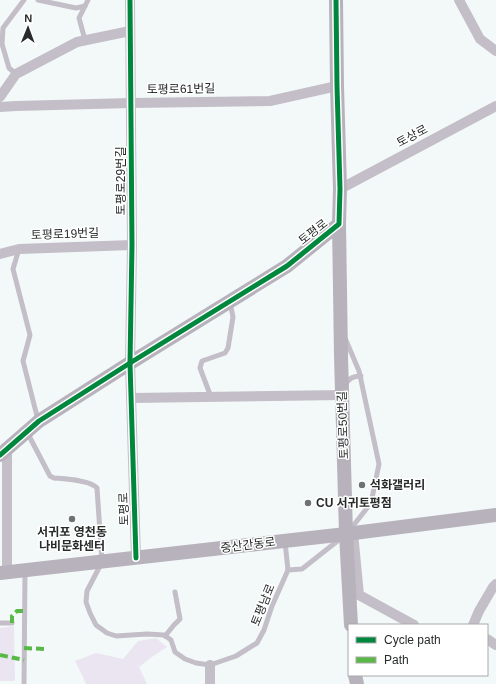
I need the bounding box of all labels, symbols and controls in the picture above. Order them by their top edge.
north arrow [8,8,48,48]
text: N [24,12,32,24]
street label: 토평로61번길 [147,81,215,97]
street label: 토상로 [394,122,430,150]
street label: 토평로29번길 [114,147,128,215]
street label: 토평로 [296,216,330,248]
street label: 토평로19번길 [30,226,100,242]
street label: 토평로50번길 [335,390,351,460]
place label: 석화갤러리 [370,478,425,492]
marker: 석화갤러리 [357,480,367,490]
street label: 토평로 [116,492,132,526]
place label: CU 서귀토평점 [316,496,392,510]
marker: CU 서귀토평점 [303,498,313,508]
marker: 서귀포 영천동 나비문화센터 [67,514,77,524]
place label: 서귀포 영천동 나비문화센터 [37,525,107,553]
street label: 중산간동로 [220,535,276,555]
street label: 토평남로 [248,582,278,628]
legend [348,624,488,676]
text: Cycle path [384,633,441,647]
text: Path [384,653,409,667]

